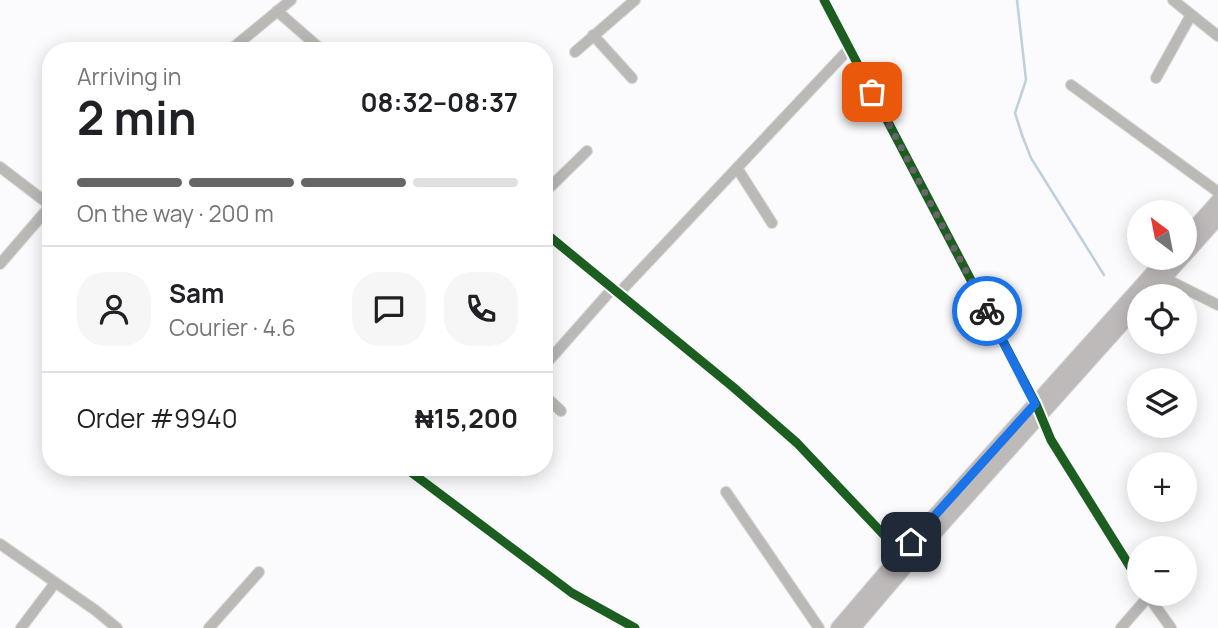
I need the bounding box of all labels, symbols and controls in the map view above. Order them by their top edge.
text: Arriving in [77,60,182,92]
pin [842,62,902,122]
icon: bag [853,73,891,111]
text: 08:32–08:37 [360,84,518,120]
text: 2 min [77,86,197,149]
text: On the way · 200 m [77,197,274,229]
north arrow [1127,200,1197,270]
map controls [1127,200,1197,606]
button: person [77,272,151,346]
button: chat [352,272,426,346]
button: phone [444,272,518,346]
text: Sam [169,275,224,311]
courier [952,276,1022,346]
button: locate [1127,284,1197,354]
icon: bike [968,292,1006,330]
text: Courier · 4.6 [169,311,296,343]
button: layers [1127,368,1197,438]
text: Order #9940 [77,400,238,436]
text: ₦15,200 [415,400,518,436]
button: + [1127,452,1197,522]
pin [881,512,941,572]
icon: home [892,523,930,561]
button: − [1127,536,1197,606]

